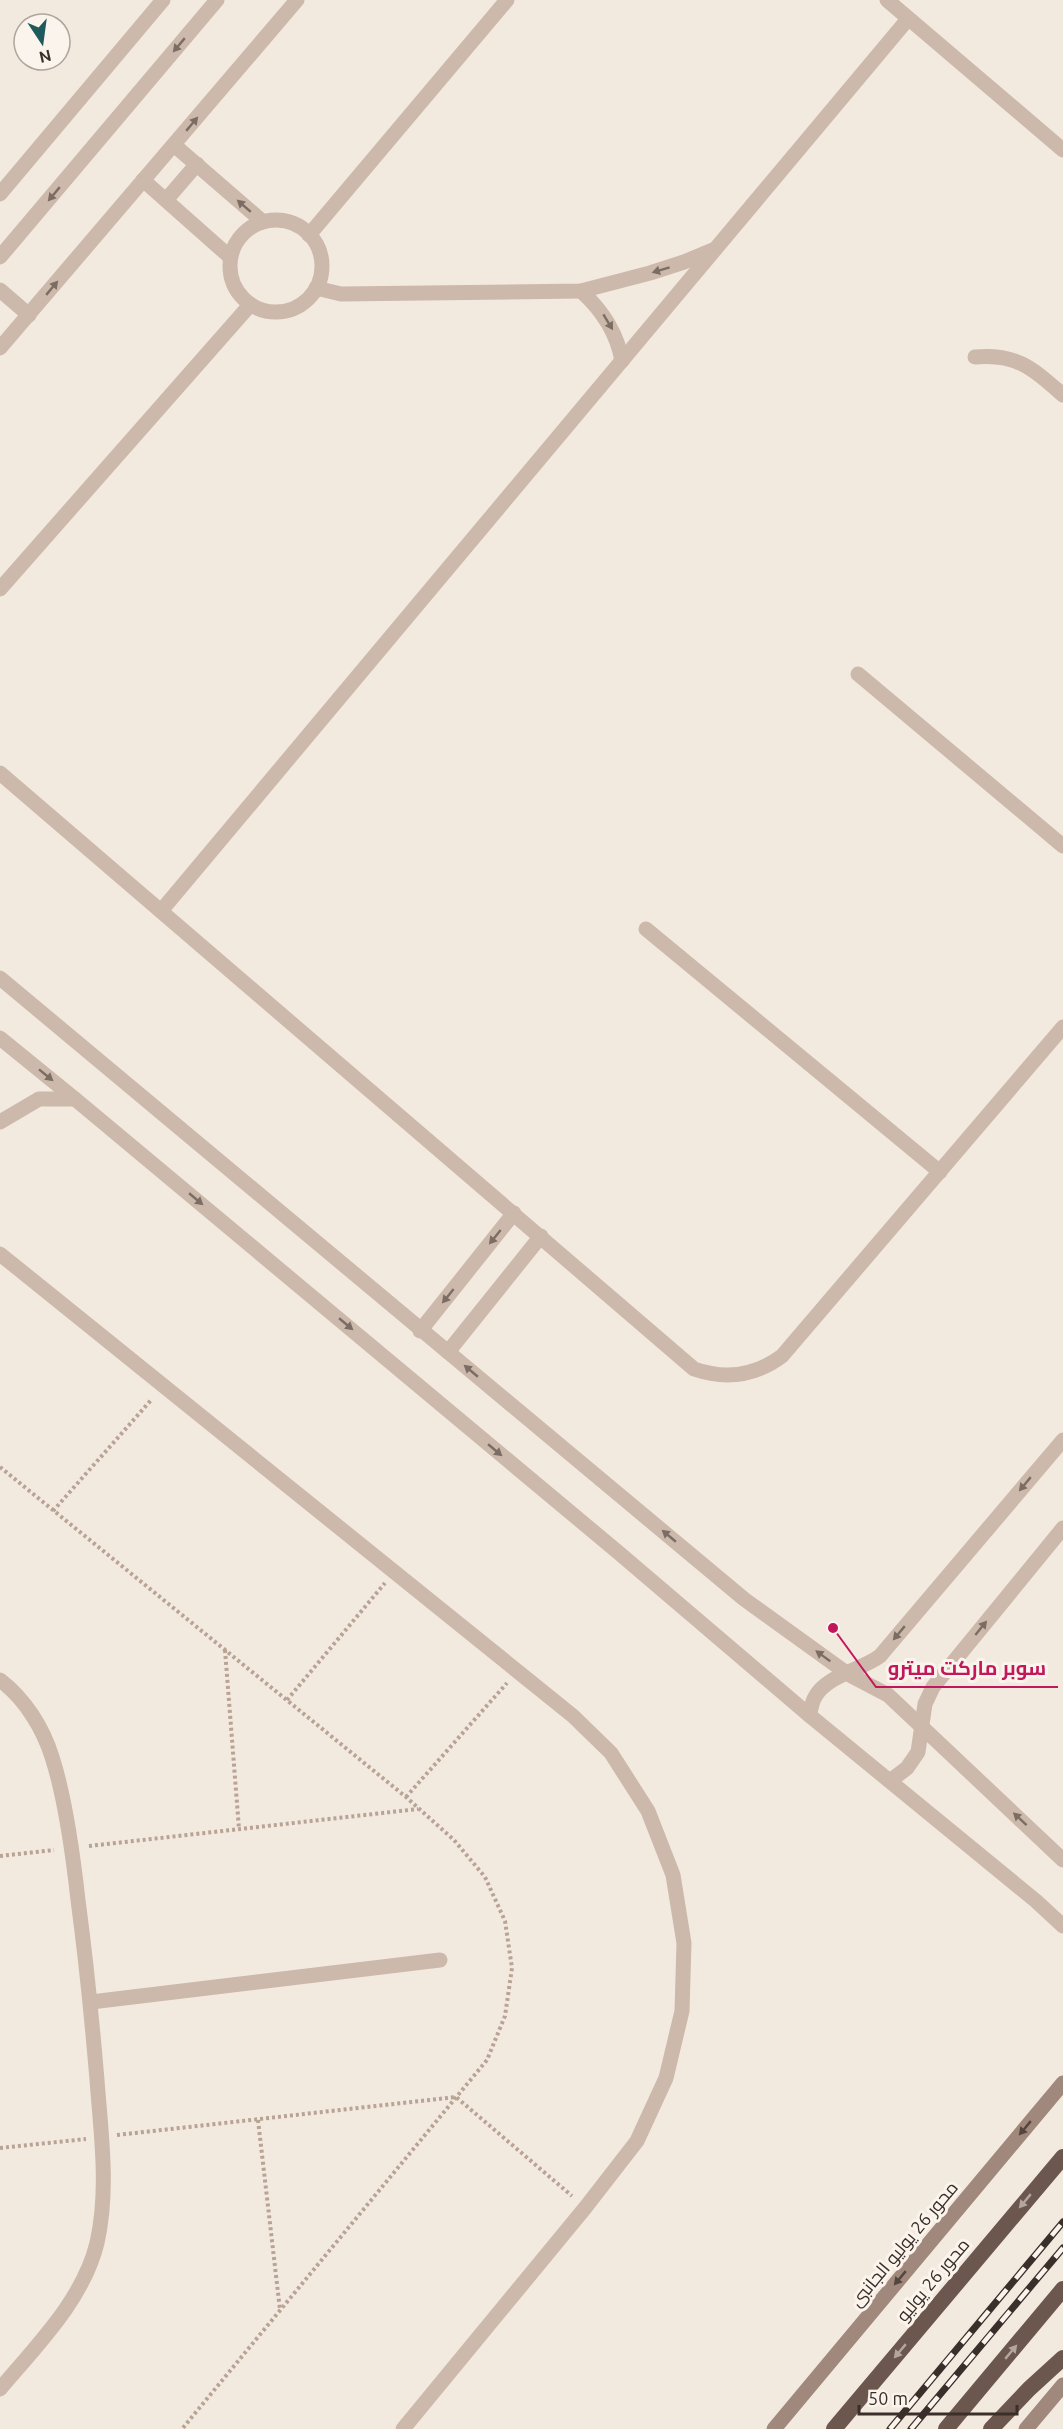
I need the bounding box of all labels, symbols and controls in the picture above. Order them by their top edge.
north arrow [12,12,72,72]
one-way arrow [173,37,186,53]
text: N [38,47,53,67]
one-way arrow [185,117,198,132]
one-way arrow [47,186,60,202]
one-way arrow [237,200,252,213]
one-way arrow [652,266,670,275]
one-way arrow [45,281,58,296]
one-way arrow [602,314,613,330]
one-way arrow [38,1068,53,1081]
one-way arrow [188,1193,204,1206]
one-way arrow [488,1229,501,1245]
one-way arrow [441,1288,454,1304]
one-way arrow [338,1318,353,1330]
one-way arrow [464,1365,479,1378]
one-way arrow [487,1443,503,1456]
one-way arrow [1019,1476,1032,1491]
one-way arrow [661,1530,677,1543]
one-way arrow [975,1620,987,1635]
one-way arrow [893,1625,906,1640]
callout: سوبر ماركت ميترو [876,1649,1058,1687]
one-way arrow [815,1650,831,1662]
text: سوبر ماركت ميترو [888,1656,1046,1680]
one-way arrow [1014,1813,1028,1827]
one-way arrow [1019,2120,1032,2136]
street label: محور 26 يوليو الجانبى [845,2177,963,2311]
one-way arrow [1020,2194,1032,2209]
street label: محور 26 يوليو [892,2234,974,2326]
one-way arrow [894,2270,907,2286]
one-way arrow [893,2343,906,2359]
one-way arrow [1004,2344,1017,2360]
scale bar [859,2378,1016,2416]
text: 50 m [868,2388,908,2408]

